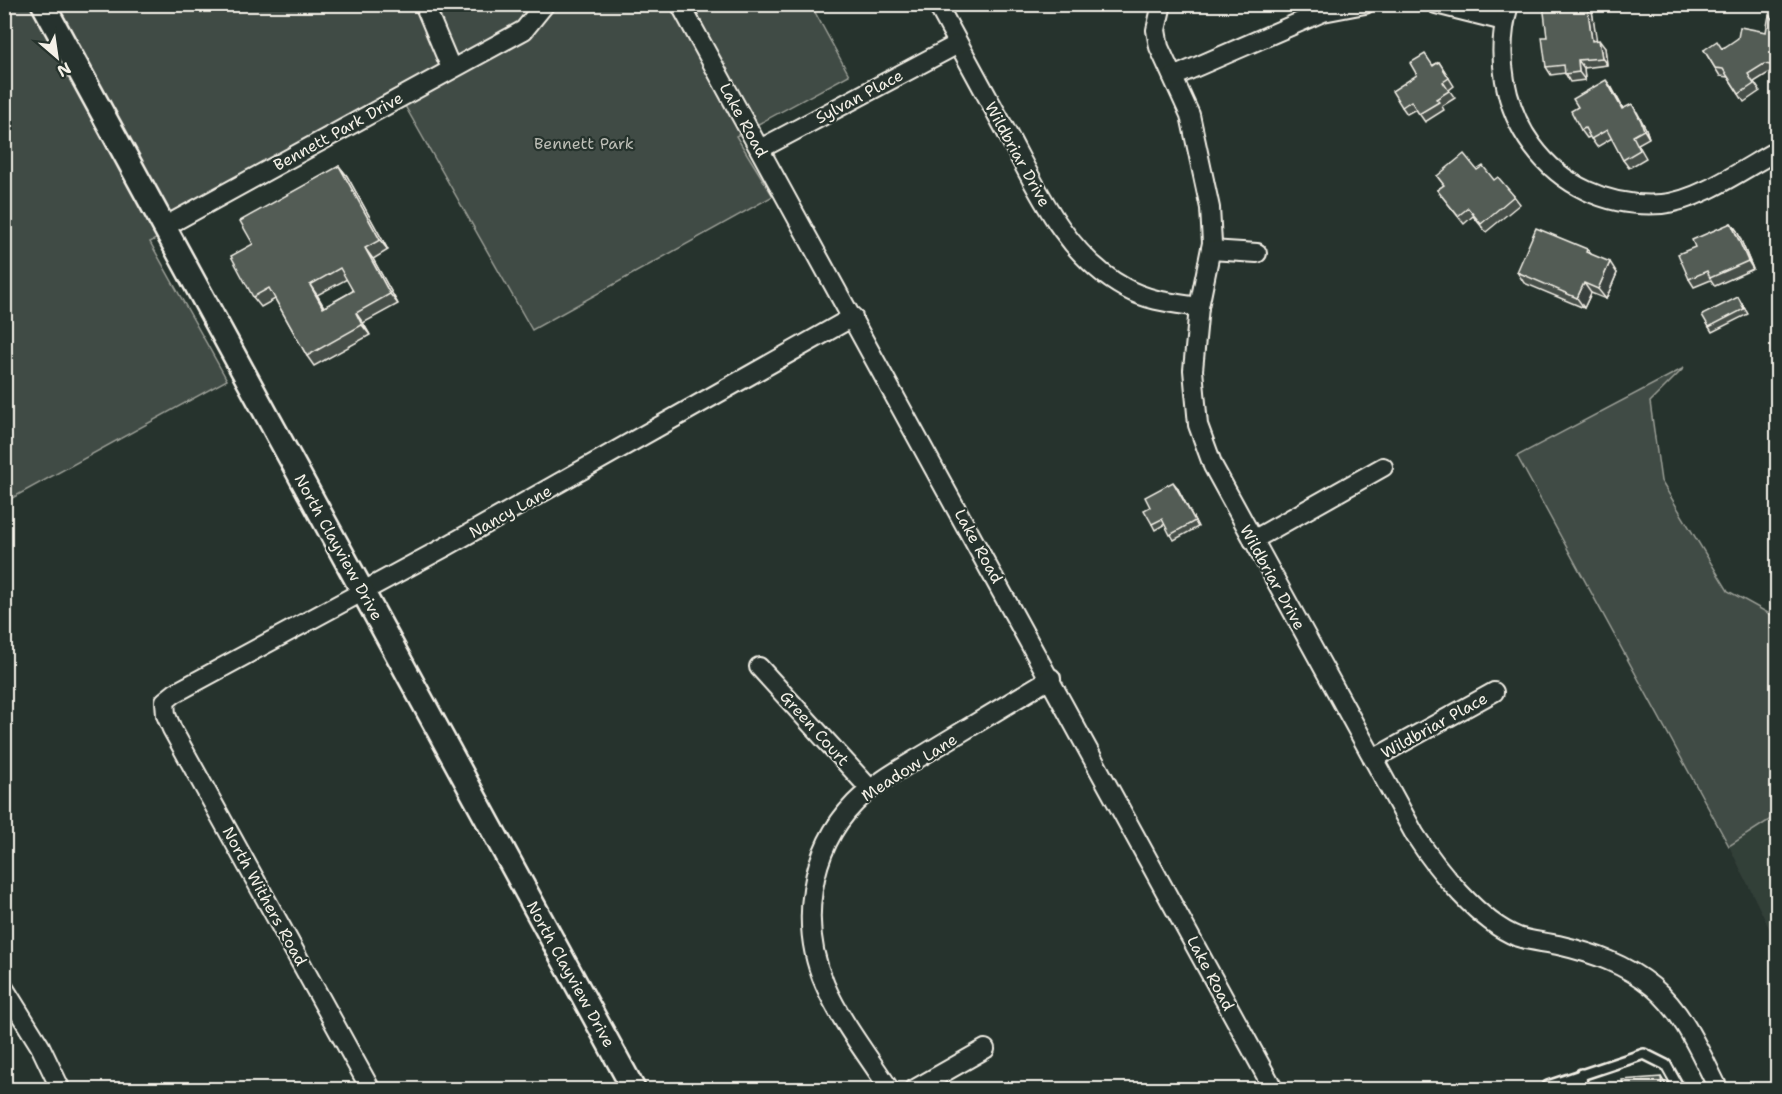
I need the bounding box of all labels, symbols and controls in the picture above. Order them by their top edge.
north arrow [27,27,87,87]
text: N [53,57,75,82]
street label: Sylvan Place [812,65,907,128]
street label: Lake Road [715,79,773,161]
street label: Bennett Park Drive [270,87,407,176]
street label: Wildbriar Drive [980,98,1055,210]
park label: Bennett Park [534,133,634,154]
street label: North Clayview Drive [290,470,388,624]
street label: Nancy Lane [465,480,555,543]
street label: Lake Road [950,505,1008,587]
street label: Wildbriar Drive [1235,521,1310,633]
street label: Green Court [775,686,854,770]
street label: Wildbriar Place [1377,688,1491,763]
street label: Meadow Lane [857,729,961,806]
street label: North Withers Road [218,823,312,970]
street label: North Clayview Drive [522,897,620,1051]
street label: Lake Road [1182,932,1239,1014]

